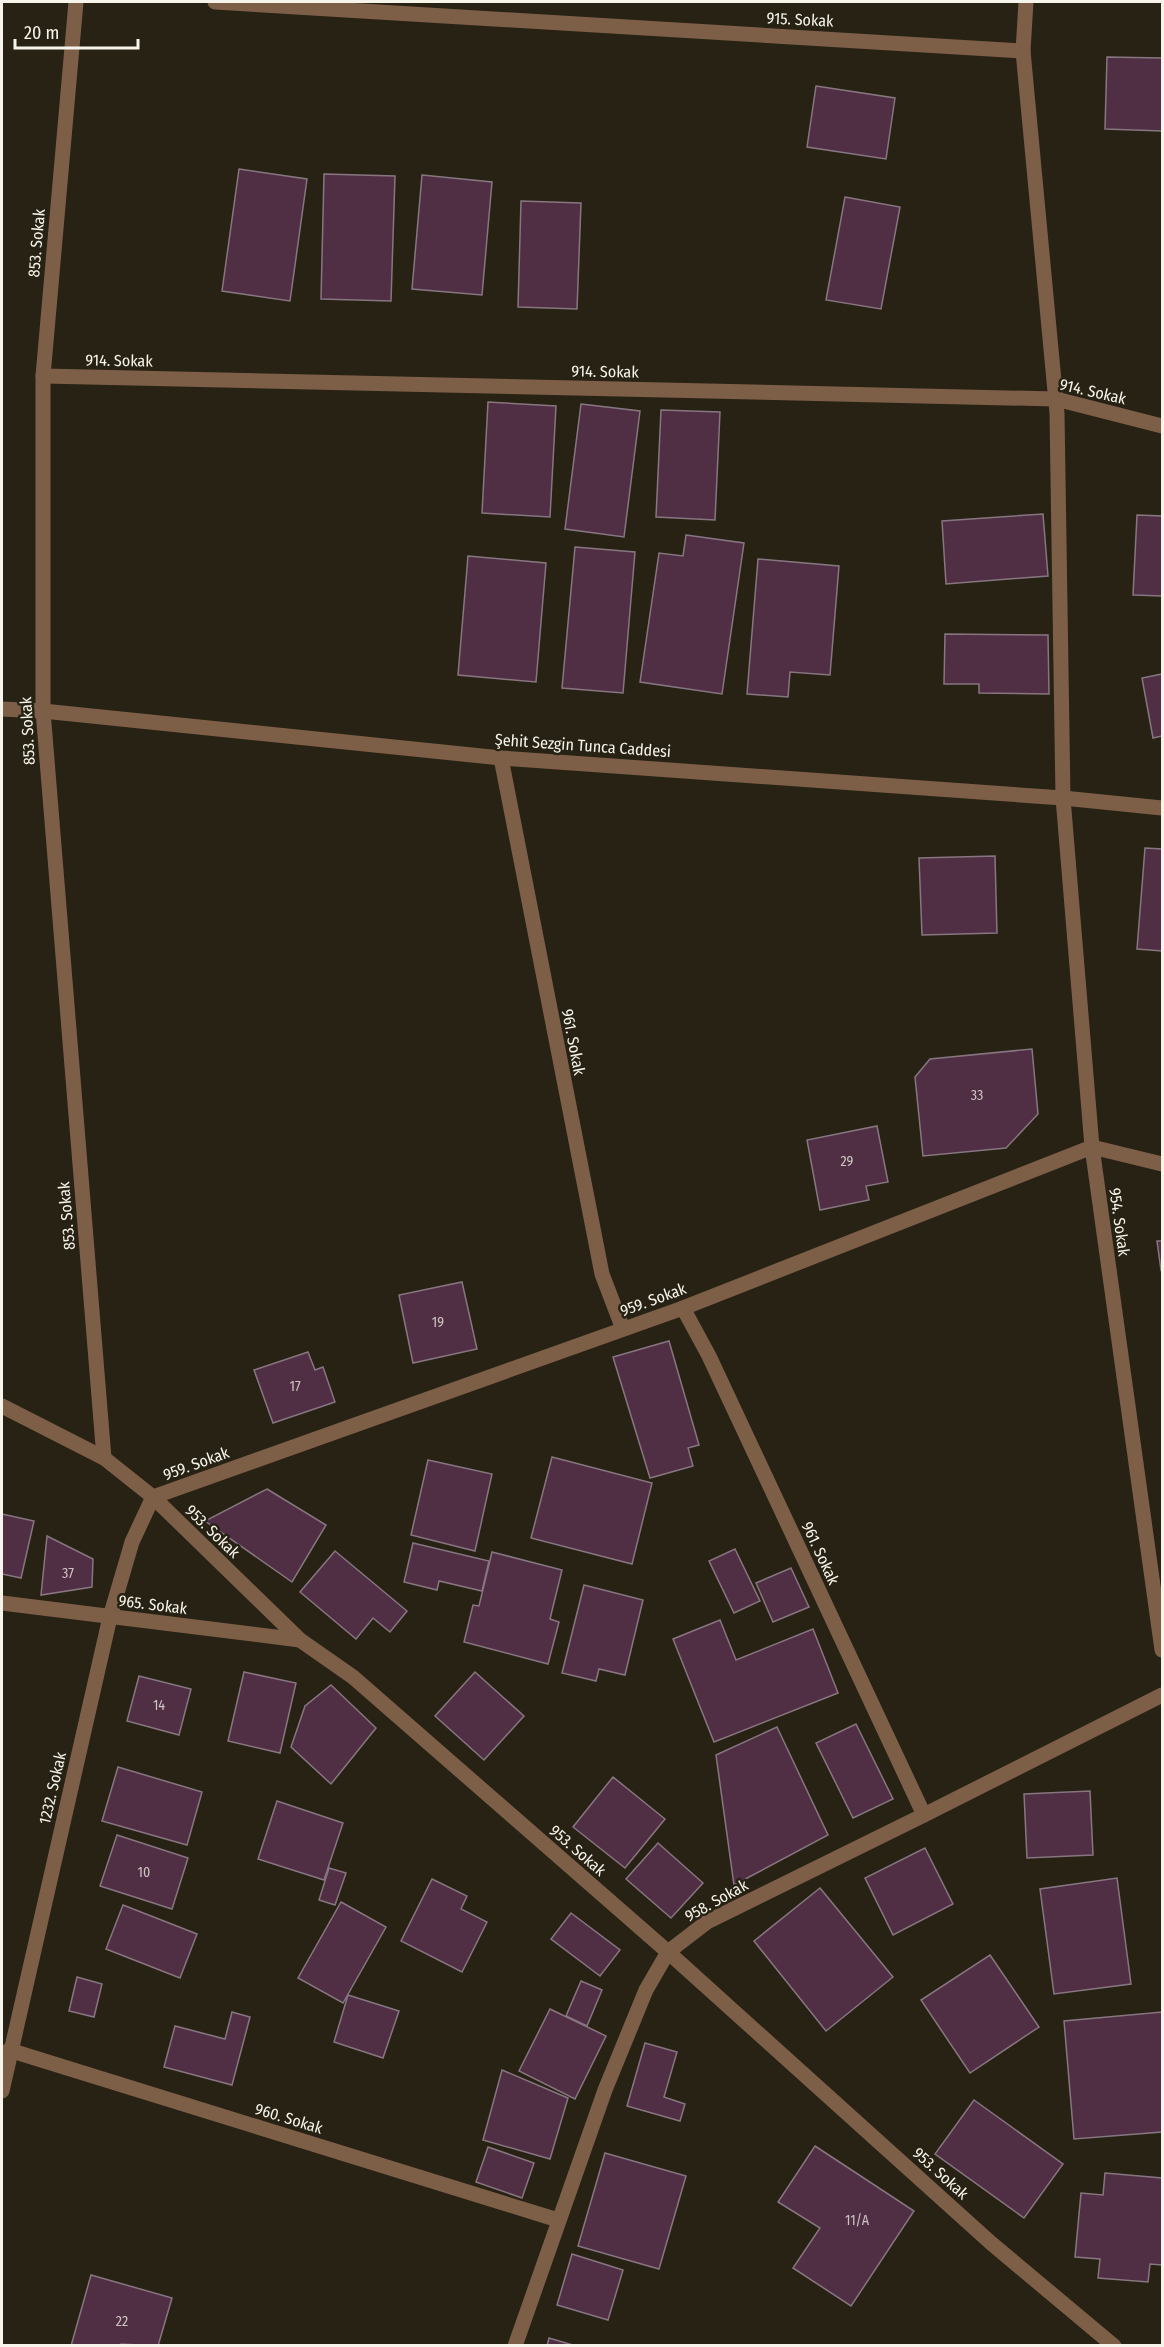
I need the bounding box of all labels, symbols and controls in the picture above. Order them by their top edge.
street label: 915. Sokak [766,8,835,31]
scale bar [15,12,138,50]
text: 20 m [24,22,59,44]
street label: 853. Sokak [24,208,49,278]
street label: 914. Sokak [85,350,153,371]
street label: 914. Sokak [571,361,639,382]
street label: 914. Sokak [1058,375,1128,408]
street label: 853. Sokak [16,696,39,766]
street label: Şehit Sezgin Tunca Caddesi [494,730,672,761]
street label: 961. Sokak [558,1007,589,1077]
house number: 33 [971,1087,983,1104]
house number: 29 [841,1153,854,1170]
street label: 853. Sokak [54,1180,79,1251]
street label: 954. Sokak [1105,1187,1134,1258]
street label: 959. Sokak [618,1279,689,1320]
house number: 19 [432,1314,444,1331]
house number: 17 [289,1378,301,1395]
street label: 959. Sokak [161,1443,232,1484]
street label: 953. Sokak [182,1501,244,1562]
street label: 961. Sokak [798,1519,844,1588]
house number: 37 [62,1565,74,1582]
street label: 965. Sokak [118,1591,189,1618]
house number: 14 [153,1697,165,1714]
street label: 1232. Sokak [35,1750,70,1826]
street label: 953. Sokak [546,1821,610,1880]
house number: 10 [138,1864,150,1881]
street label: 958. Sokak [681,1875,752,1926]
street label: 960. Sokak [253,2099,326,2138]
street label: 953. Sokak [909,2143,973,2204]
house number: 11/A [845,2212,870,2229]
house number: 22 [116,2313,128,2330]

